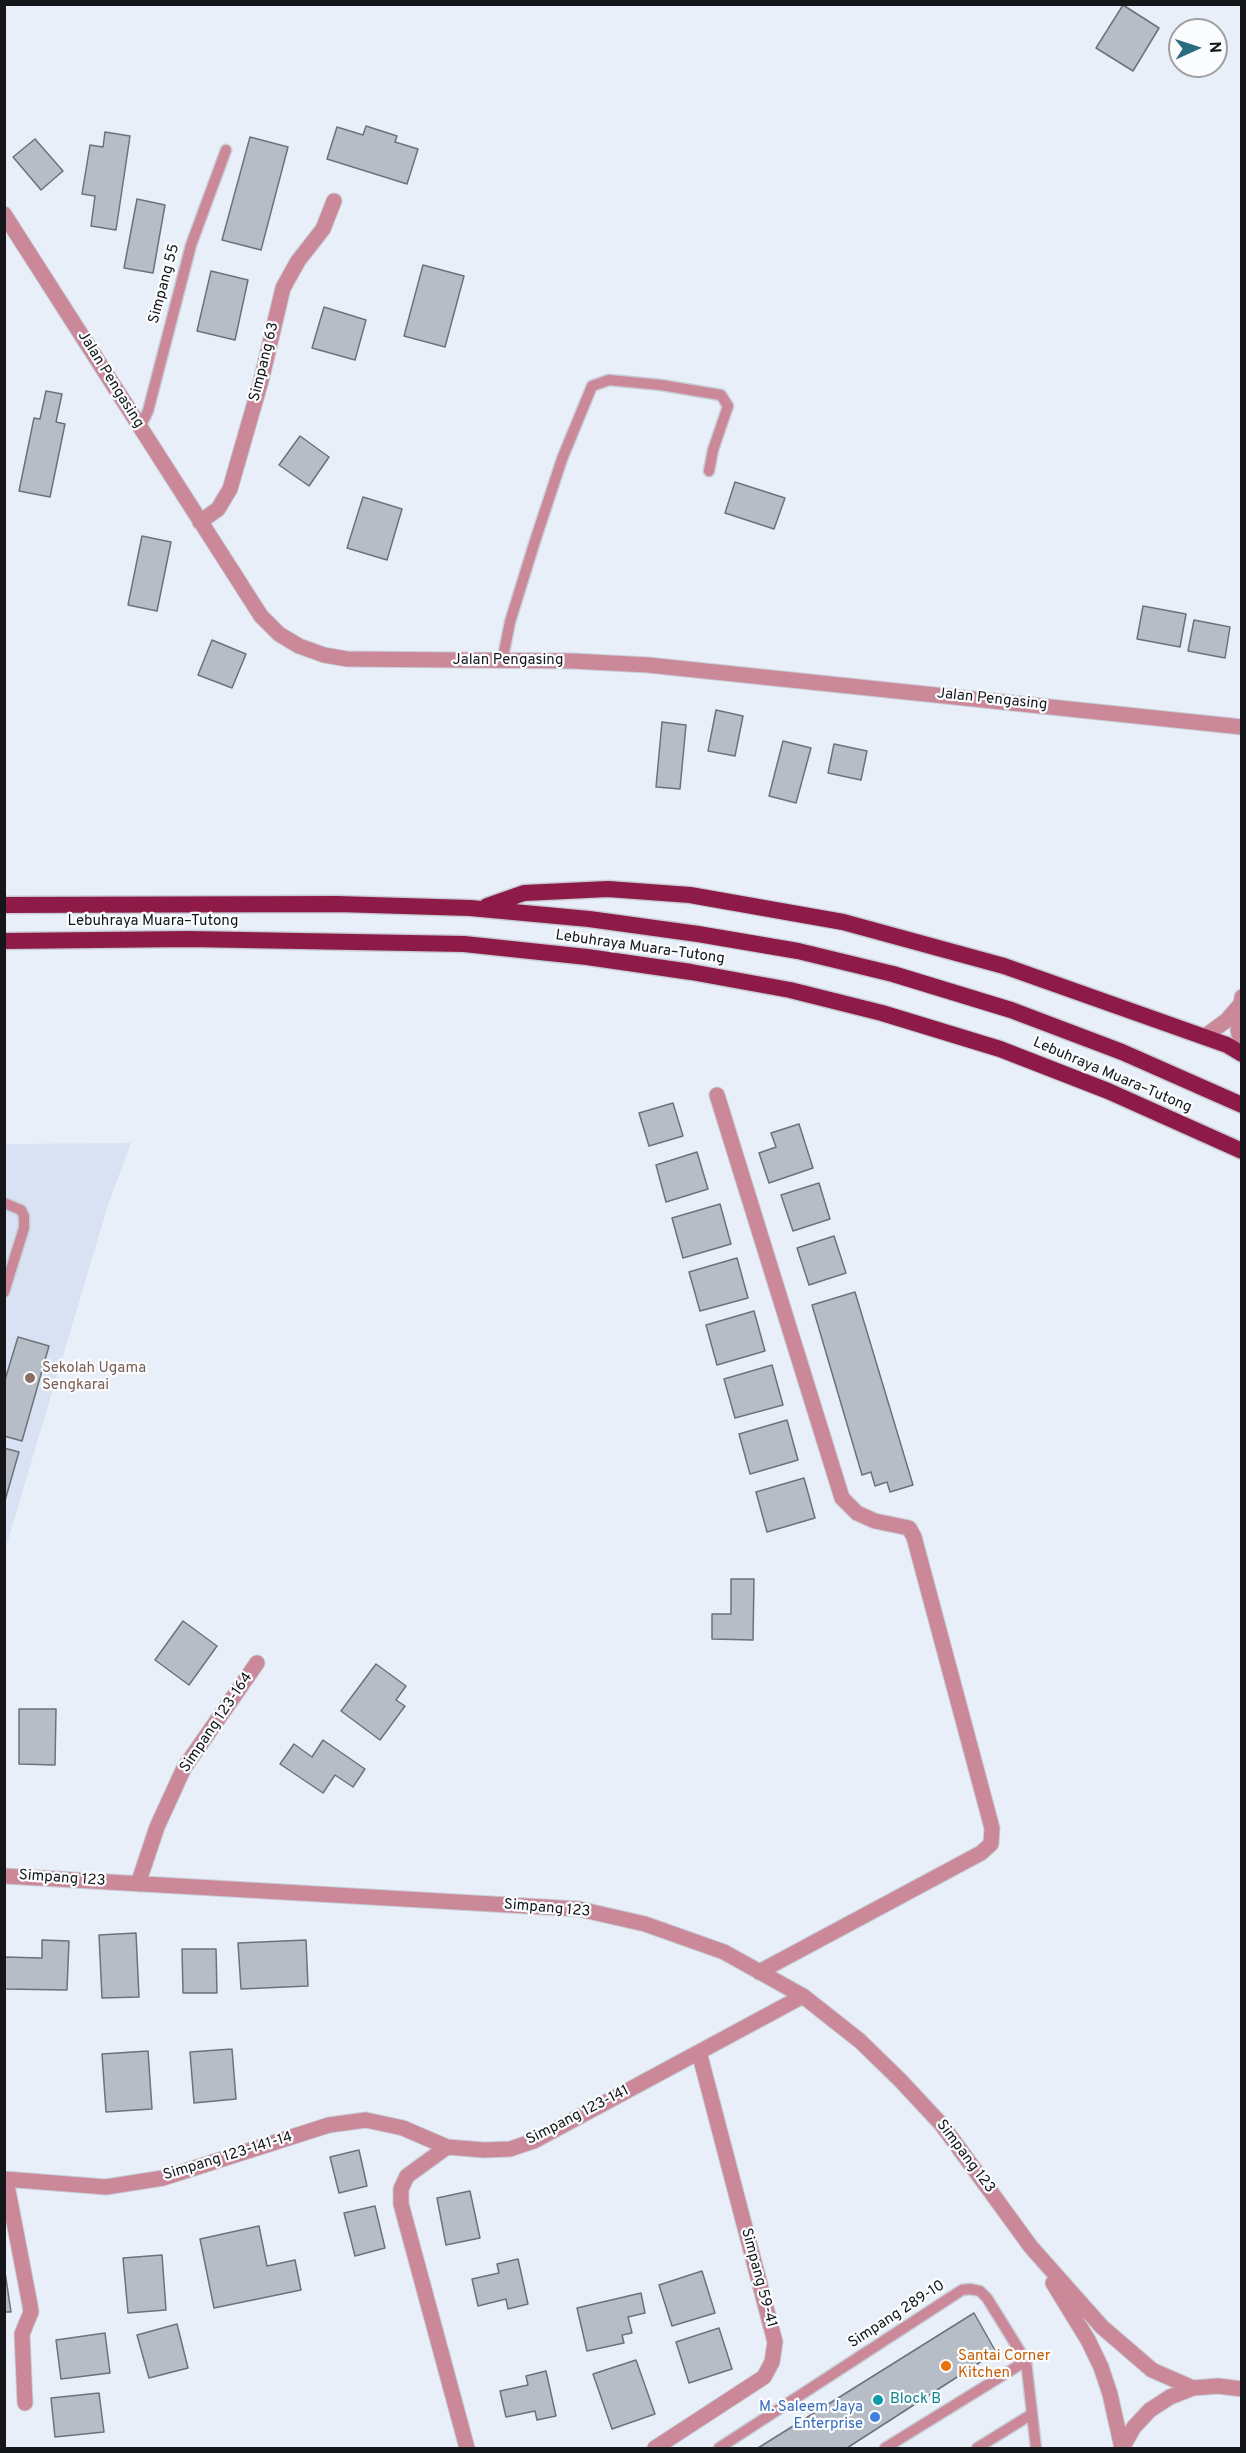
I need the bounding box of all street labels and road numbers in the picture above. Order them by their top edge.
street label: Simpang 55 [146,242,184,326]
street label: Simpang 63 [246,320,284,404]
street label: Jalan Pengasing [73,328,147,432]
street label: Jalan Pengasing [453,652,563,670]
street label: Jalan Pengasing [936,685,1048,715]
street label: Lebuhraya Muara–Tutong [68,913,238,931]
street label: Lebuhraya Muara–Tutong [554,927,726,969]
street label: Lebuhraya Muara–Tutong [1030,1034,1194,1118]
street label: Simpang 123-164 [177,1670,257,1776]
street label: Simpang 123 [18,1867,106,1891]
street label: Simpang 123 [503,1896,591,1922]
street label: Simpang 123-141 [524,2082,632,2150]
street label: Simpang 123 [932,2117,998,2197]
street label: Simpang 123-141-14 [161,2129,295,2185]
street label: Simpang 59-41 [736,2226,780,2330]
street label: Simpang 289-10 [845,2277,949,2353]

